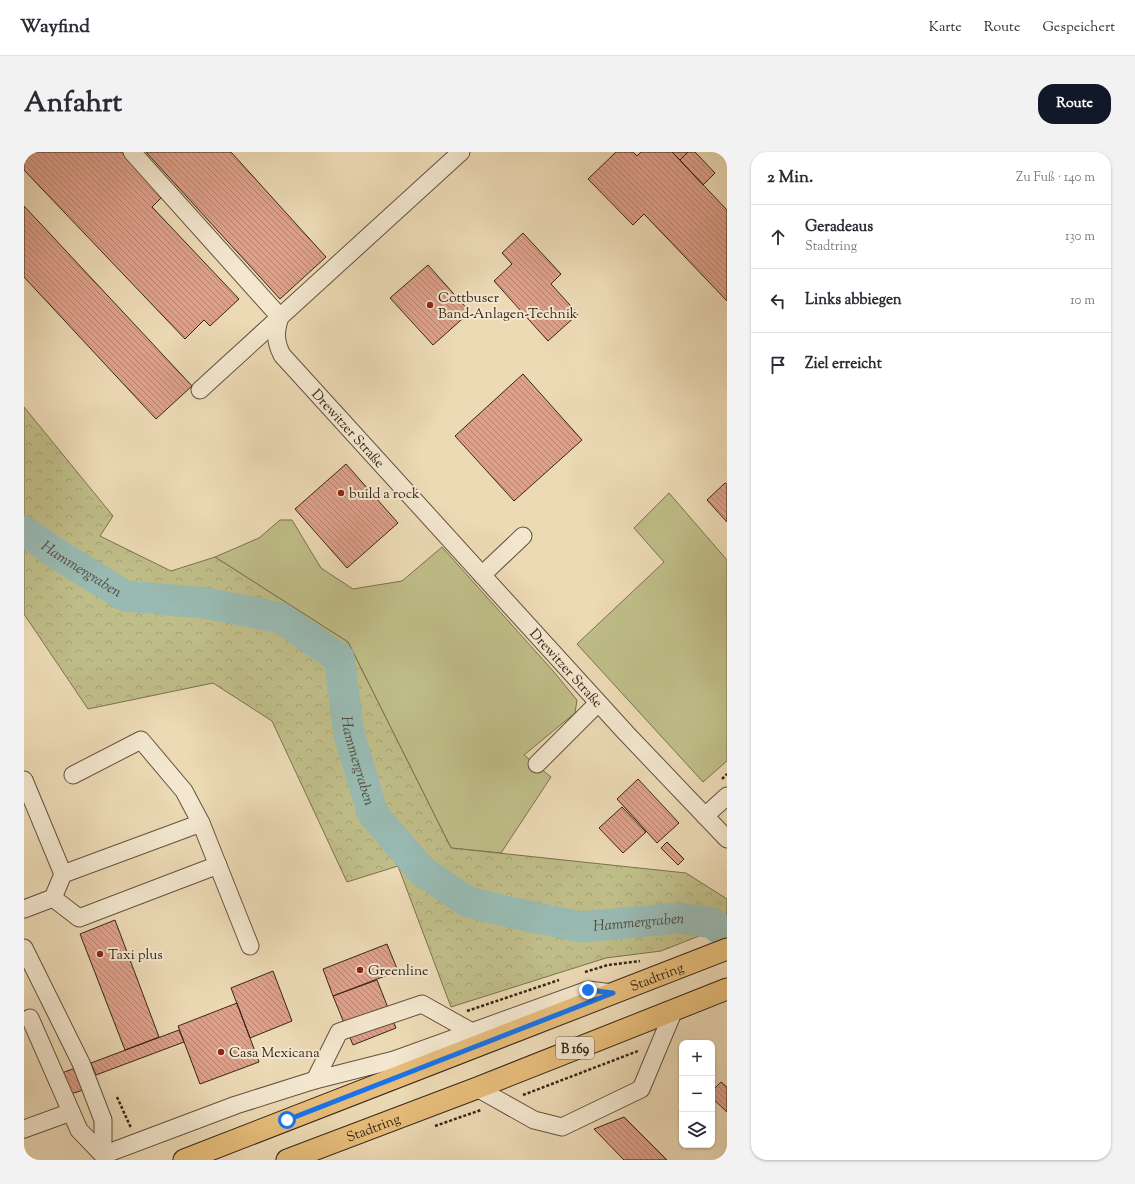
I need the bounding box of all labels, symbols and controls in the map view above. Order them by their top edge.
text: Wayfind [20,14,90,41]
text: Karte [929,18,962,38]
text: Route [984,18,1020,38]
text: Gespeichert [1042,18,1115,38]
text: Anfahrt [24,84,122,124]
button: Route [1038,84,1111,124]
text: 2 Min. [767,166,813,190]
text: Zu Fuß · 140 m [1016,169,1095,187]
text: Geradeaus [805,217,873,238]
icon: ahead [767,226,789,248]
text: 130 m [1065,228,1095,246]
text: Stadtring [805,238,857,256]
place label: Cottbuser Band-Anlagen-Technik [438,289,578,325]
icon: left [767,290,789,312]
text: Links abbiegen [805,290,902,311]
text: 10 m [1070,292,1095,310]
marker: Cottbuser Band-Anlagen-Technik [425,300,435,310]
icon: arrive [767,354,789,376]
text: Ziel erreicht [805,354,882,375]
street label: Drewitzer Straße [306,385,388,473]
place label: build a rock [349,485,420,505]
marker: build a rock [336,488,346,498]
water label: Hammergraben [36,537,125,604]
street label: Drewitzer Straße [524,625,606,713]
water label: Hammergraben [335,715,379,808]
water label: Hammergraben [592,909,686,938]
place label: Taxi plus [108,946,163,966]
marker: Taxi plus [95,949,105,959]
street label: Stadtring [627,959,687,998]
place label: Greenline [368,962,429,982]
marker: Greenline [355,965,365,975]
route end [579,981,597,999]
road number: B 169 [556,1037,594,1059]
map controls [679,1040,715,1148]
button: + [679,1040,715,1076]
place label: Casa Mexicana [229,1044,320,1064]
marker: Casa Mexicana [216,1047,226,1057]
button: − [679,1076,715,1112]
street label: Stadtring [344,1110,404,1149]
route start [278,1111,296,1129]
button: layers [679,1112,715,1148]

